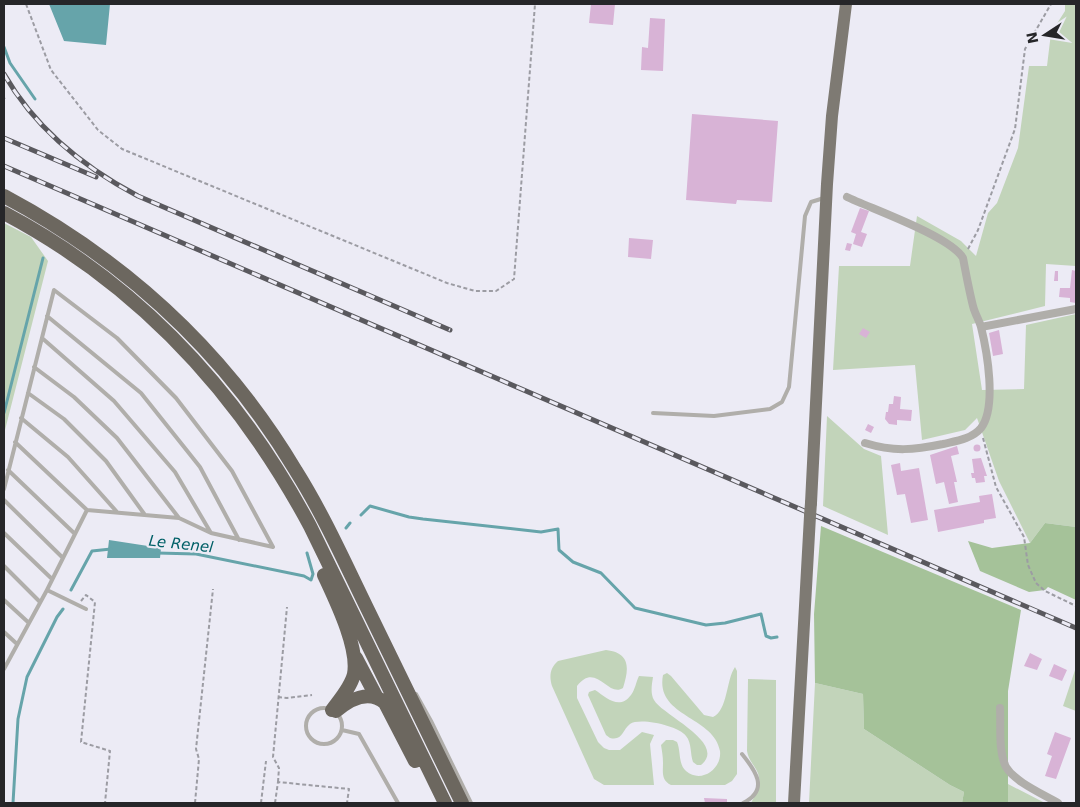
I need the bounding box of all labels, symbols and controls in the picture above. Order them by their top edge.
north arrow [1020,10,1070,60]
text: N [1023,30,1041,45]
water label: Le Renel [148,532,215,556]

